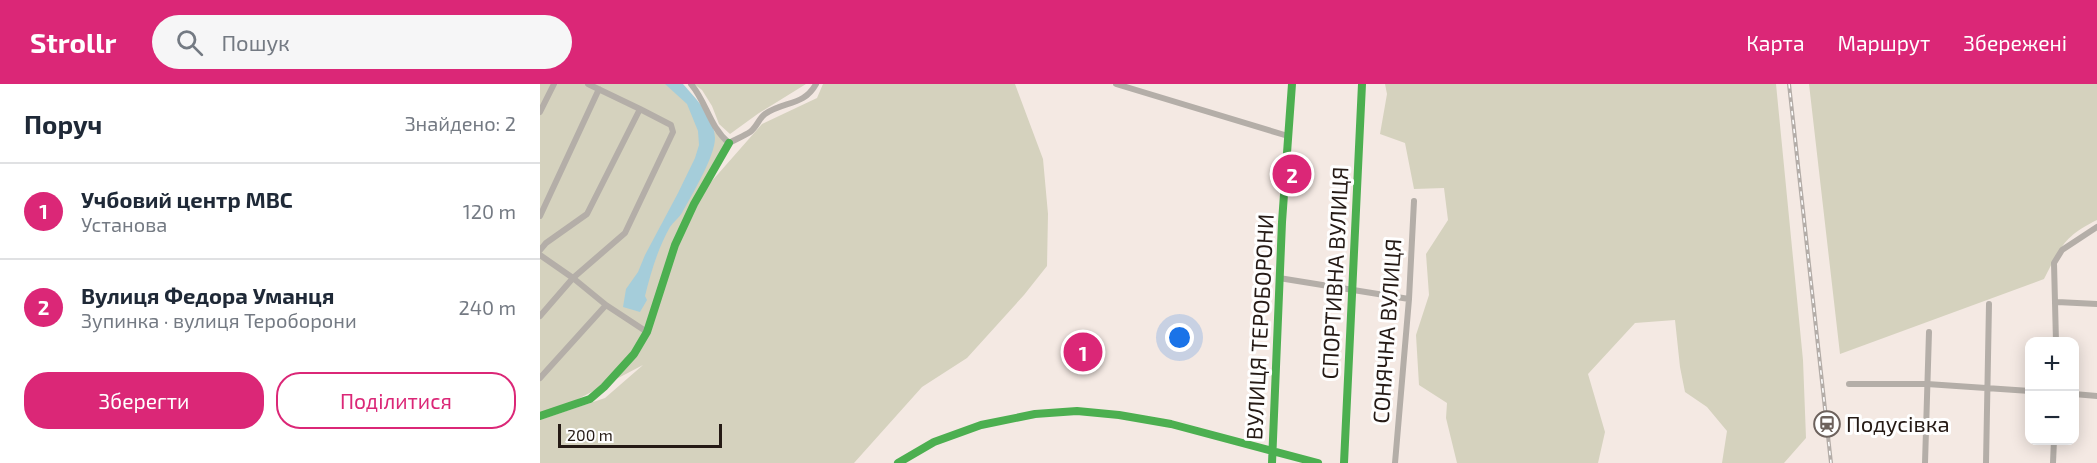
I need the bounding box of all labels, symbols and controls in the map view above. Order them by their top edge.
search box [152,15,572,69]
text: Strollr [30,25,116,59]
icon: search [173,26,206,59]
text: Пошук [221,29,290,55]
text: Карта [1746,30,1805,55]
text: Маршрут [1838,30,1930,55]
text: Збережені [1963,30,2067,55]
text: Поруч [24,108,102,139]
text: Знайдено: 2 [405,111,516,135]
pin: 2 [1272,152,1311,196]
street label: СПОРТИВНА ВУЛИЦЯ [1315,166,1353,380]
text: Учбовий центр МВС [81,186,293,212]
text: 1 [39,199,48,223]
text: 120 m [463,199,516,223]
text: Установа [81,212,167,236]
street label: ВУЛИЦЯ ТЕРОБОРОНИ [1240,213,1278,441]
street label: СОНЯЧНА ВУЛИЦЯ [1367,238,1405,424]
text: Вулиця Федора Уманця [81,282,334,308]
text: 2 [38,295,49,319]
text: 240 m [458,295,516,319]
text: Зупинка · вулиця Тероборони [81,308,357,332]
your location [1165,323,1194,352]
pin: 1 [1064,330,1102,374]
map controls [2025,337,2079,445]
button: + [2025,337,2079,391]
button: Зберегти [24,372,264,429]
button: Поділитися [276,372,516,429]
button: − [2025,391,2079,445]
station icon: Подусівка [1812,409,1842,439]
place label: Подусівка [1846,410,1950,437]
scale bar [558,421,722,448]
text: 200 m [567,425,613,444]

